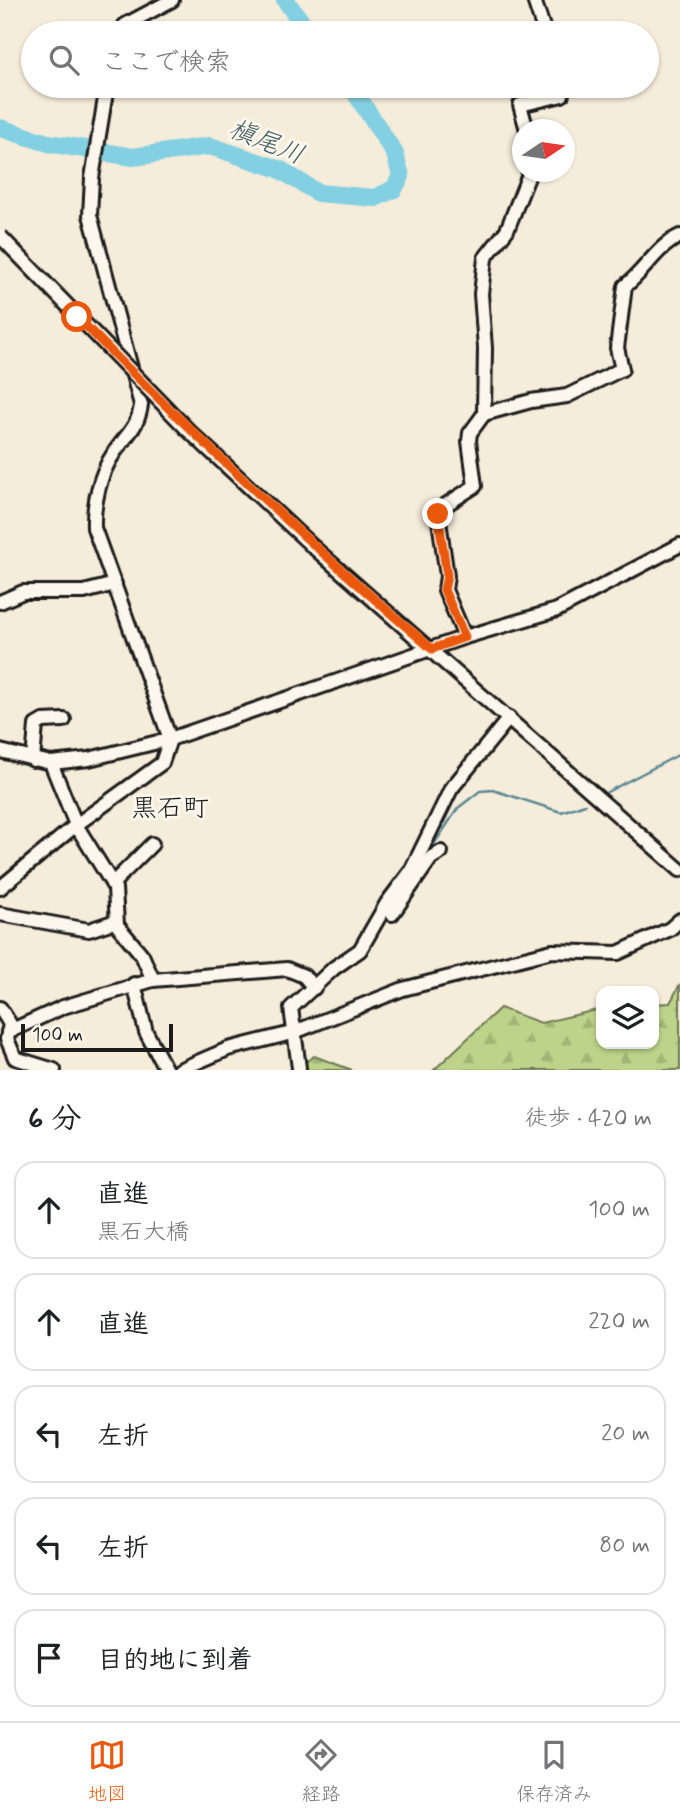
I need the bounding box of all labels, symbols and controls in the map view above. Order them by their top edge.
search box [21,21,659,98]
icon: search [45,41,83,79]
text: ここで検索 [101,46,231,80]
water label: 槇尾川 [224,112,309,173]
north arrow [512,119,575,182]
route start [61,301,92,332]
route end [422,498,453,529]
district label: 黒石町 [131,792,209,826]
map controls [596,986,659,1049]
button: layers [596,986,659,1049]
scale bar [21,1021,173,1053]
text: 100 m [32,1023,83,1048]
text: 6 分 [28,1100,81,1139]
text: 徒歩 · 420 m [524,1104,652,1134]
text: 直進 [97,1178,149,1212]
icon: ahead [30,1191,68,1229]
text: 100 m [588,1195,650,1225]
text: 黒石大橋 [97,1218,189,1248]
icon: ahead [30,1303,68,1341]
text: 220 m [588,1307,650,1337]
text: 直進 [97,1308,149,1342]
icon: left [30,1415,68,1453]
text: 20 m [601,1419,650,1449]
text: 左折 [97,1420,149,1454]
icon: left [30,1527,68,1565]
text: 80 m [599,1531,650,1561]
text: 左折 [97,1532,149,1566]
icon: arrive [30,1639,68,1677]
text: 目的地に到着 [97,1644,253,1678]
tab: 地図 [88,1736,126,1807]
tab: 経路 [302,1736,340,1807]
tab: 保存済み [516,1736,592,1807]

